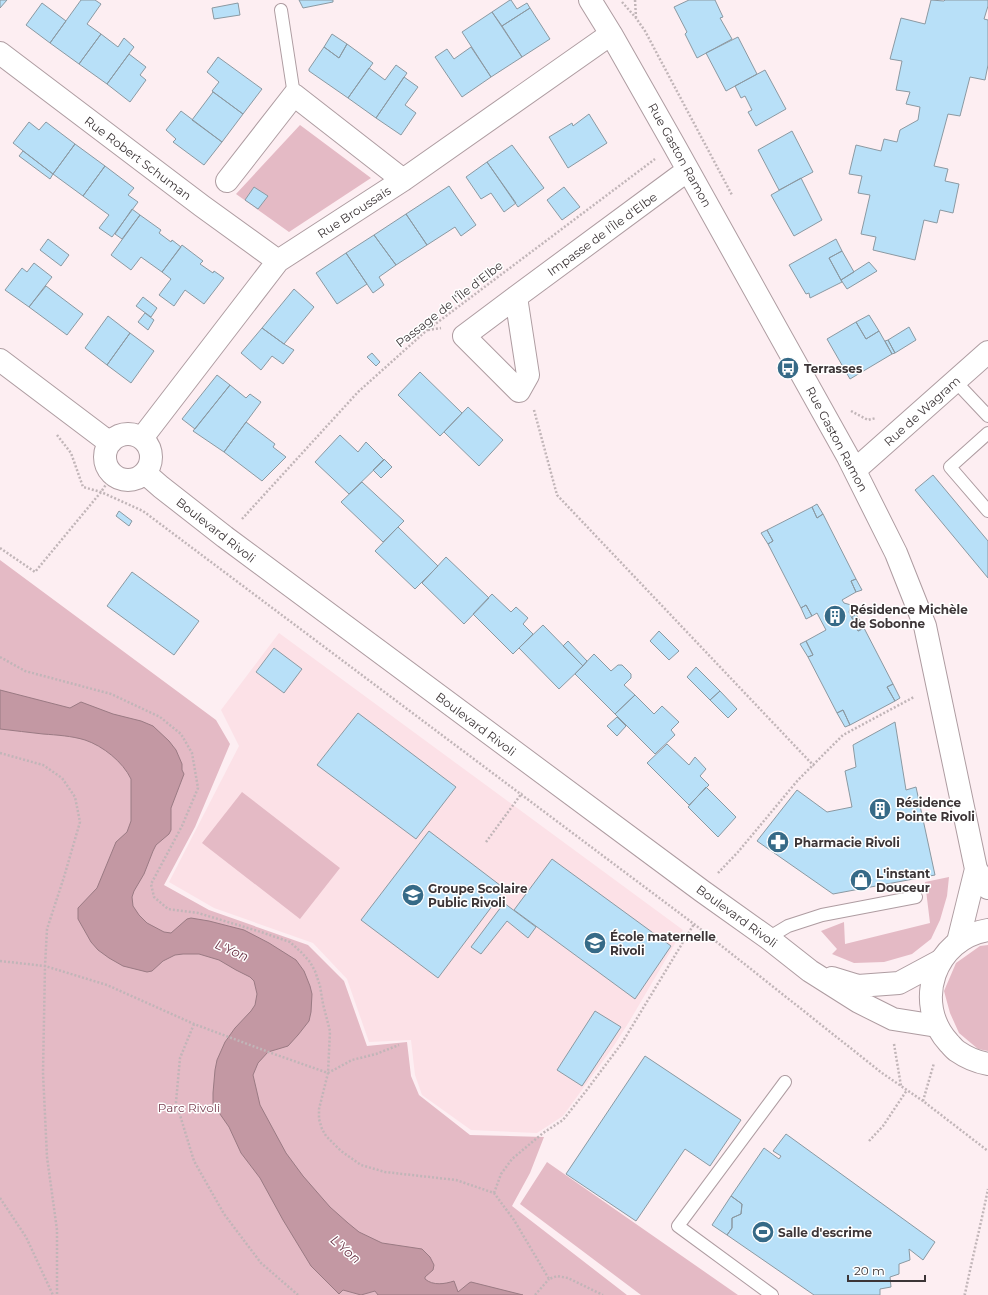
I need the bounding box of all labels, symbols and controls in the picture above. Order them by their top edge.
street label: Rue Gaston Ramon [645,100,715,210]
street label: Rue Robert Schuman [82,113,194,203]
street label: Rue Broussais [315,183,394,241]
street label: Impasse de l'Île d'Elbe [544,189,660,279]
street label: Passage de l'Île d'Elbe [393,258,505,350]
bus stop icon: Terrasses [775,355,801,381]
place label: Terrasses [804,361,863,376]
street label: Rue de Wagram [881,373,963,449]
street label: Rue Gaston Ramon [803,384,871,494]
street label: Boulevard Rivoli [173,494,259,566]
place label: Résidence Michèle de Sobonne [850,602,968,631]
building icon: Résidence Michèle de Sobonne [822,603,848,629]
street label: Boulevard Rivoli [433,689,519,759]
place label: Résidence Pointe Rivoli [896,795,975,824]
building icon: Résidence Pointe Rivoli [867,796,893,822]
pharmacy icon: Pharmacie Rivoli [765,829,791,855]
place label: Pharmacie Rivoli [794,835,900,850]
place label: L'instant Douceur [876,866,931,895]
shop icon: L'instant Douceur [848,867,874,893]
place label: Groupe Scolaire Public Rivoli [428,881,528,910]
school or university icon: Groupe Scolaire Public Rivoli [400,882,426,908]
street label: Boulevard Rivoli [694,882,780,950]
place label: École maternelle Rivoli [610,929,716,958]
school or university icon: École maternelle Rivoli [582,930,608,956]
water label: L'Yon [213,936,251,964]
park label: Parc Rivoli [158,1100,220,1115]
sports icon: Salle d'escrime [750,1219,776,1245]
place label: Salle d'escrime [778,1225,873,1240]
water label: L'Yon [328,1231,364,1267]
scale bar [848,1257,925,1283]
text: 20 m [854,1263,885,1278]

